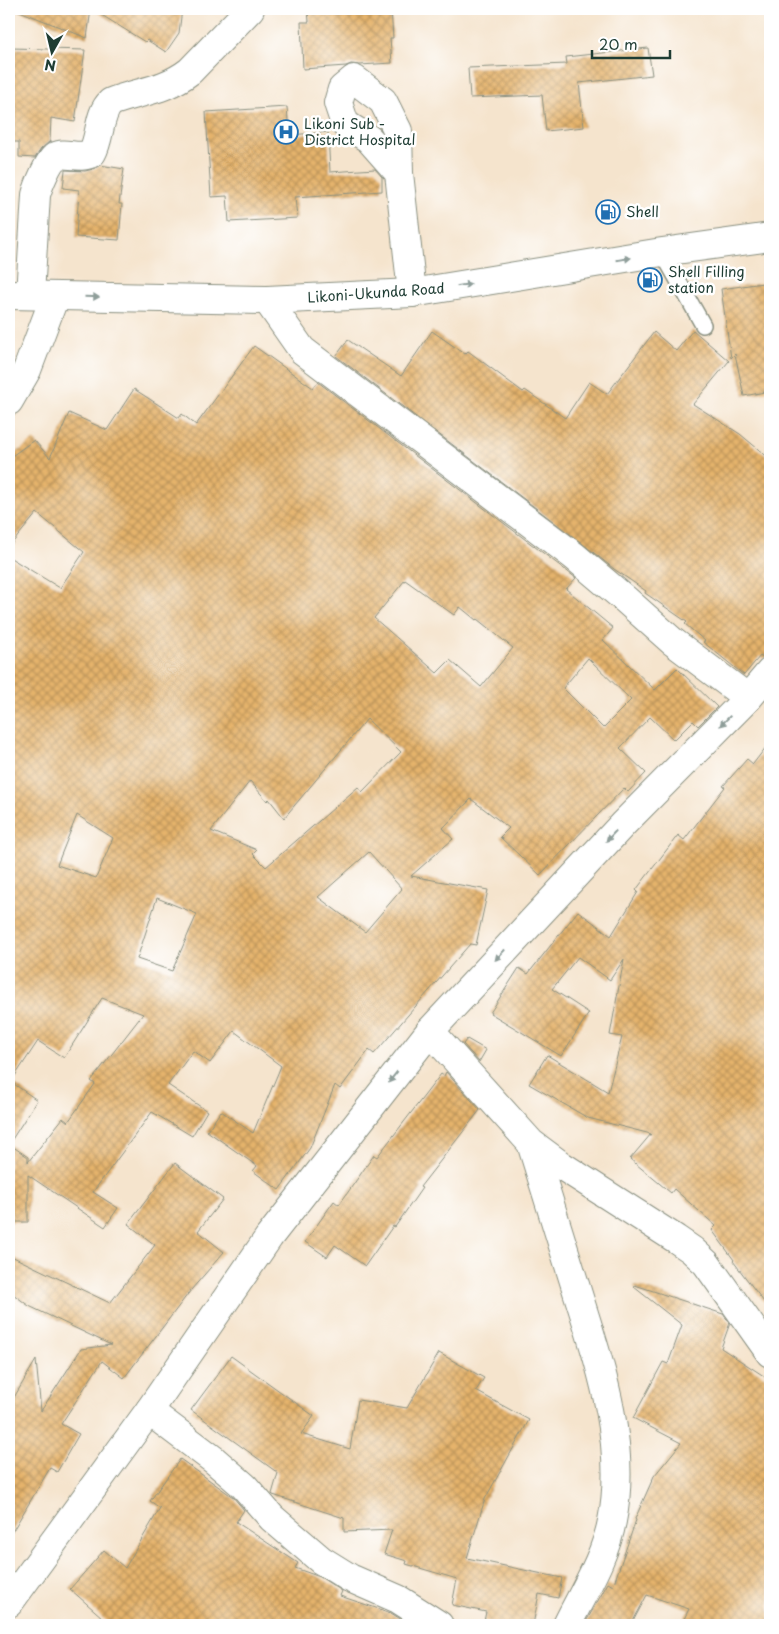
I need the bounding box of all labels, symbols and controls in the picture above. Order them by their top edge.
north arrow [28,28,78,78]
scale bar [592,28,669,60]
text: 20 m [599,32,638,55]
text: N [43,54,57,77]
place label: Likoni Sub - District Hospital [304,113,415,150]
hospital icon: Likoni Sub - District Hospital [273,119,299,145]
fuel station icon: Shell [595,199,621,225]
place label: Shell [626,201,659,222]
one-way arrow [617,254,633,262]
place label: Shell Filling station [668,261,744,298]
fuel station icon: Shell Filling station [637,267,663,293]
street label: Likoni-Ukunda Road [307,277,445,308]
one-way arrow [457,281,473,289]
one-way arrow [85,293,101,301]
one-way arrow [720,714,732,726]
one-way arrow [605,830,617,842]
one-way arrow [494,949,506,961]
one-way arrow [388,1070,399,1083]

